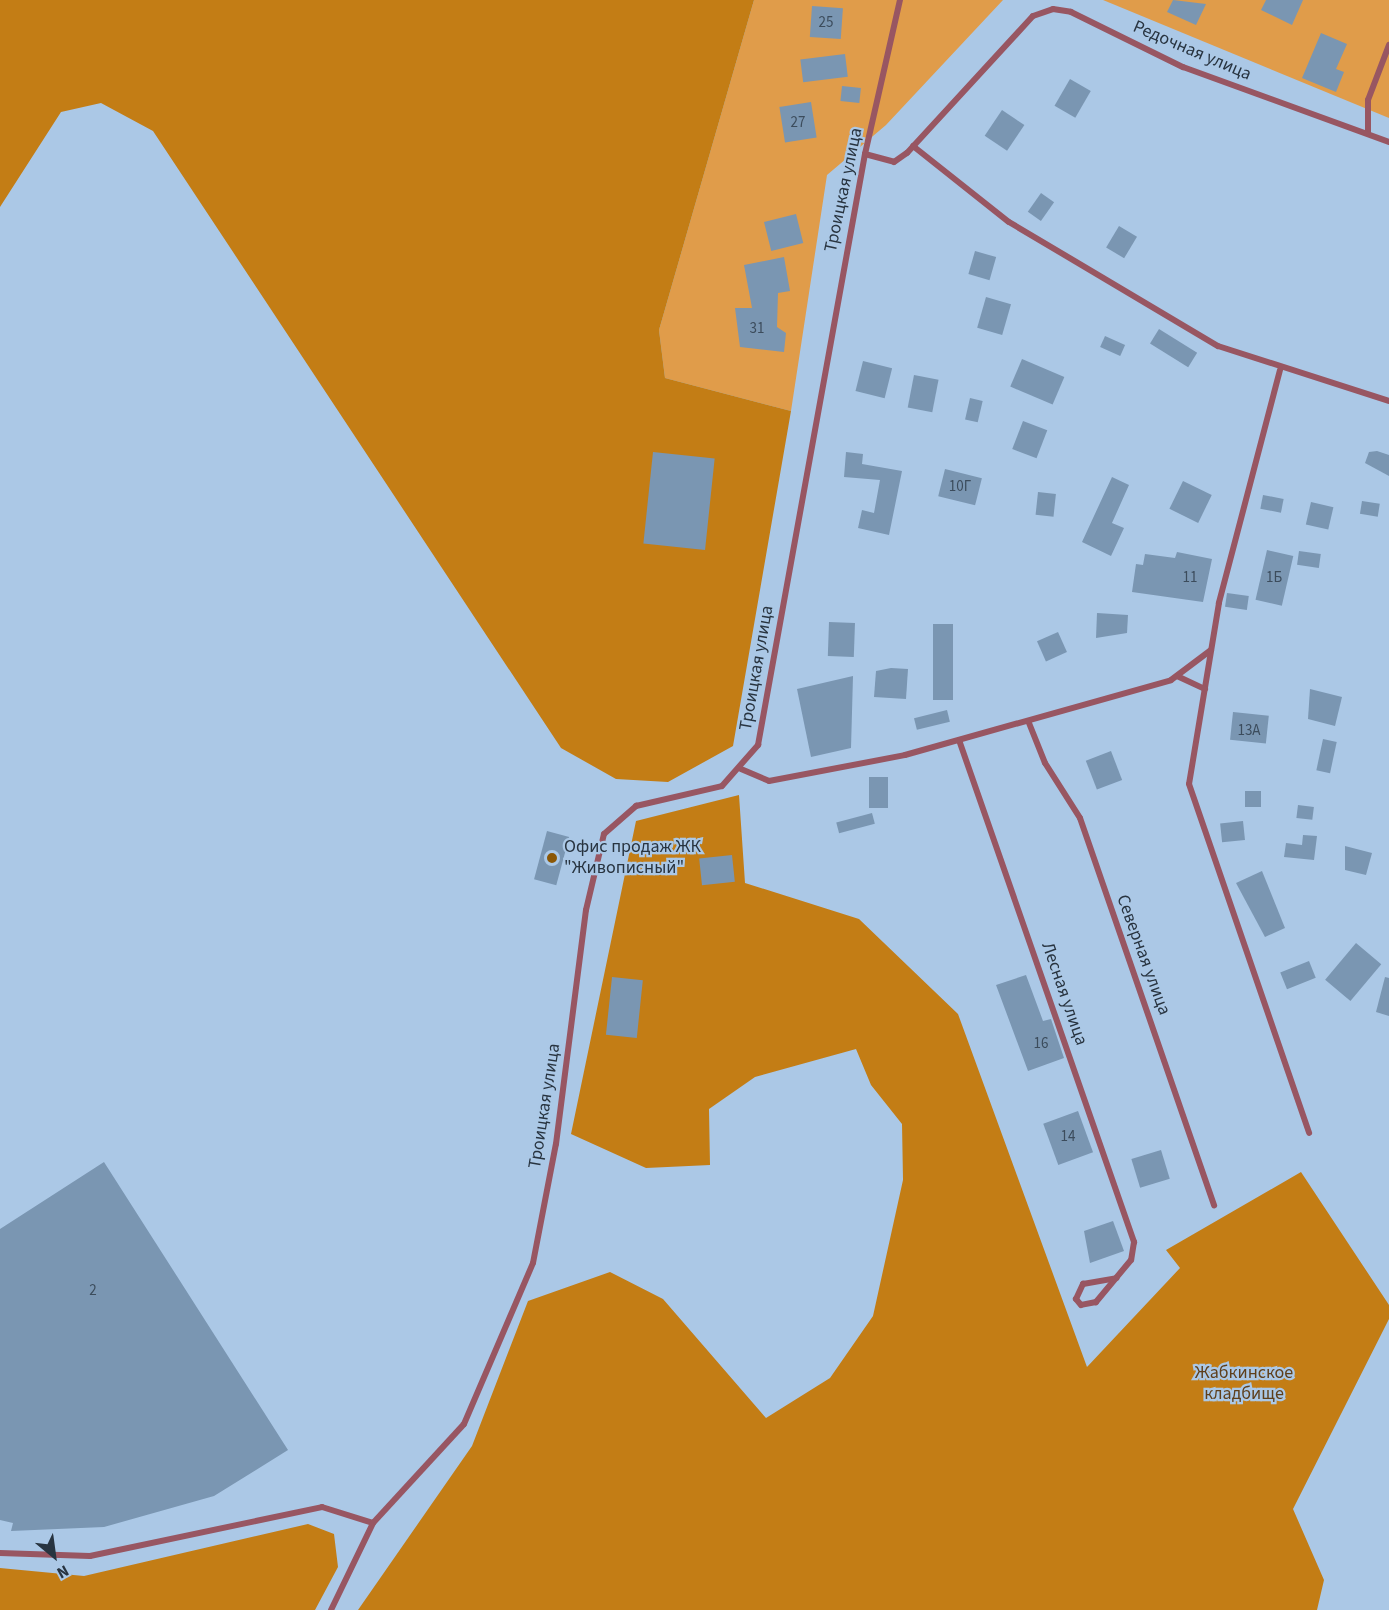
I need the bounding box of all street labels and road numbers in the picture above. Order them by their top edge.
street label: Редочная улица [1130,16,1254,86]
street label: Троицкая улица [820,126,868,254]
street label: Троицкая улица [735,604,779,732]
street label: Северная улица [1111,892,1175,1018]
street label: Лесная улица [1036,940,1092,1048]
street label: Троицкая улица [524,1042,566,1170]

